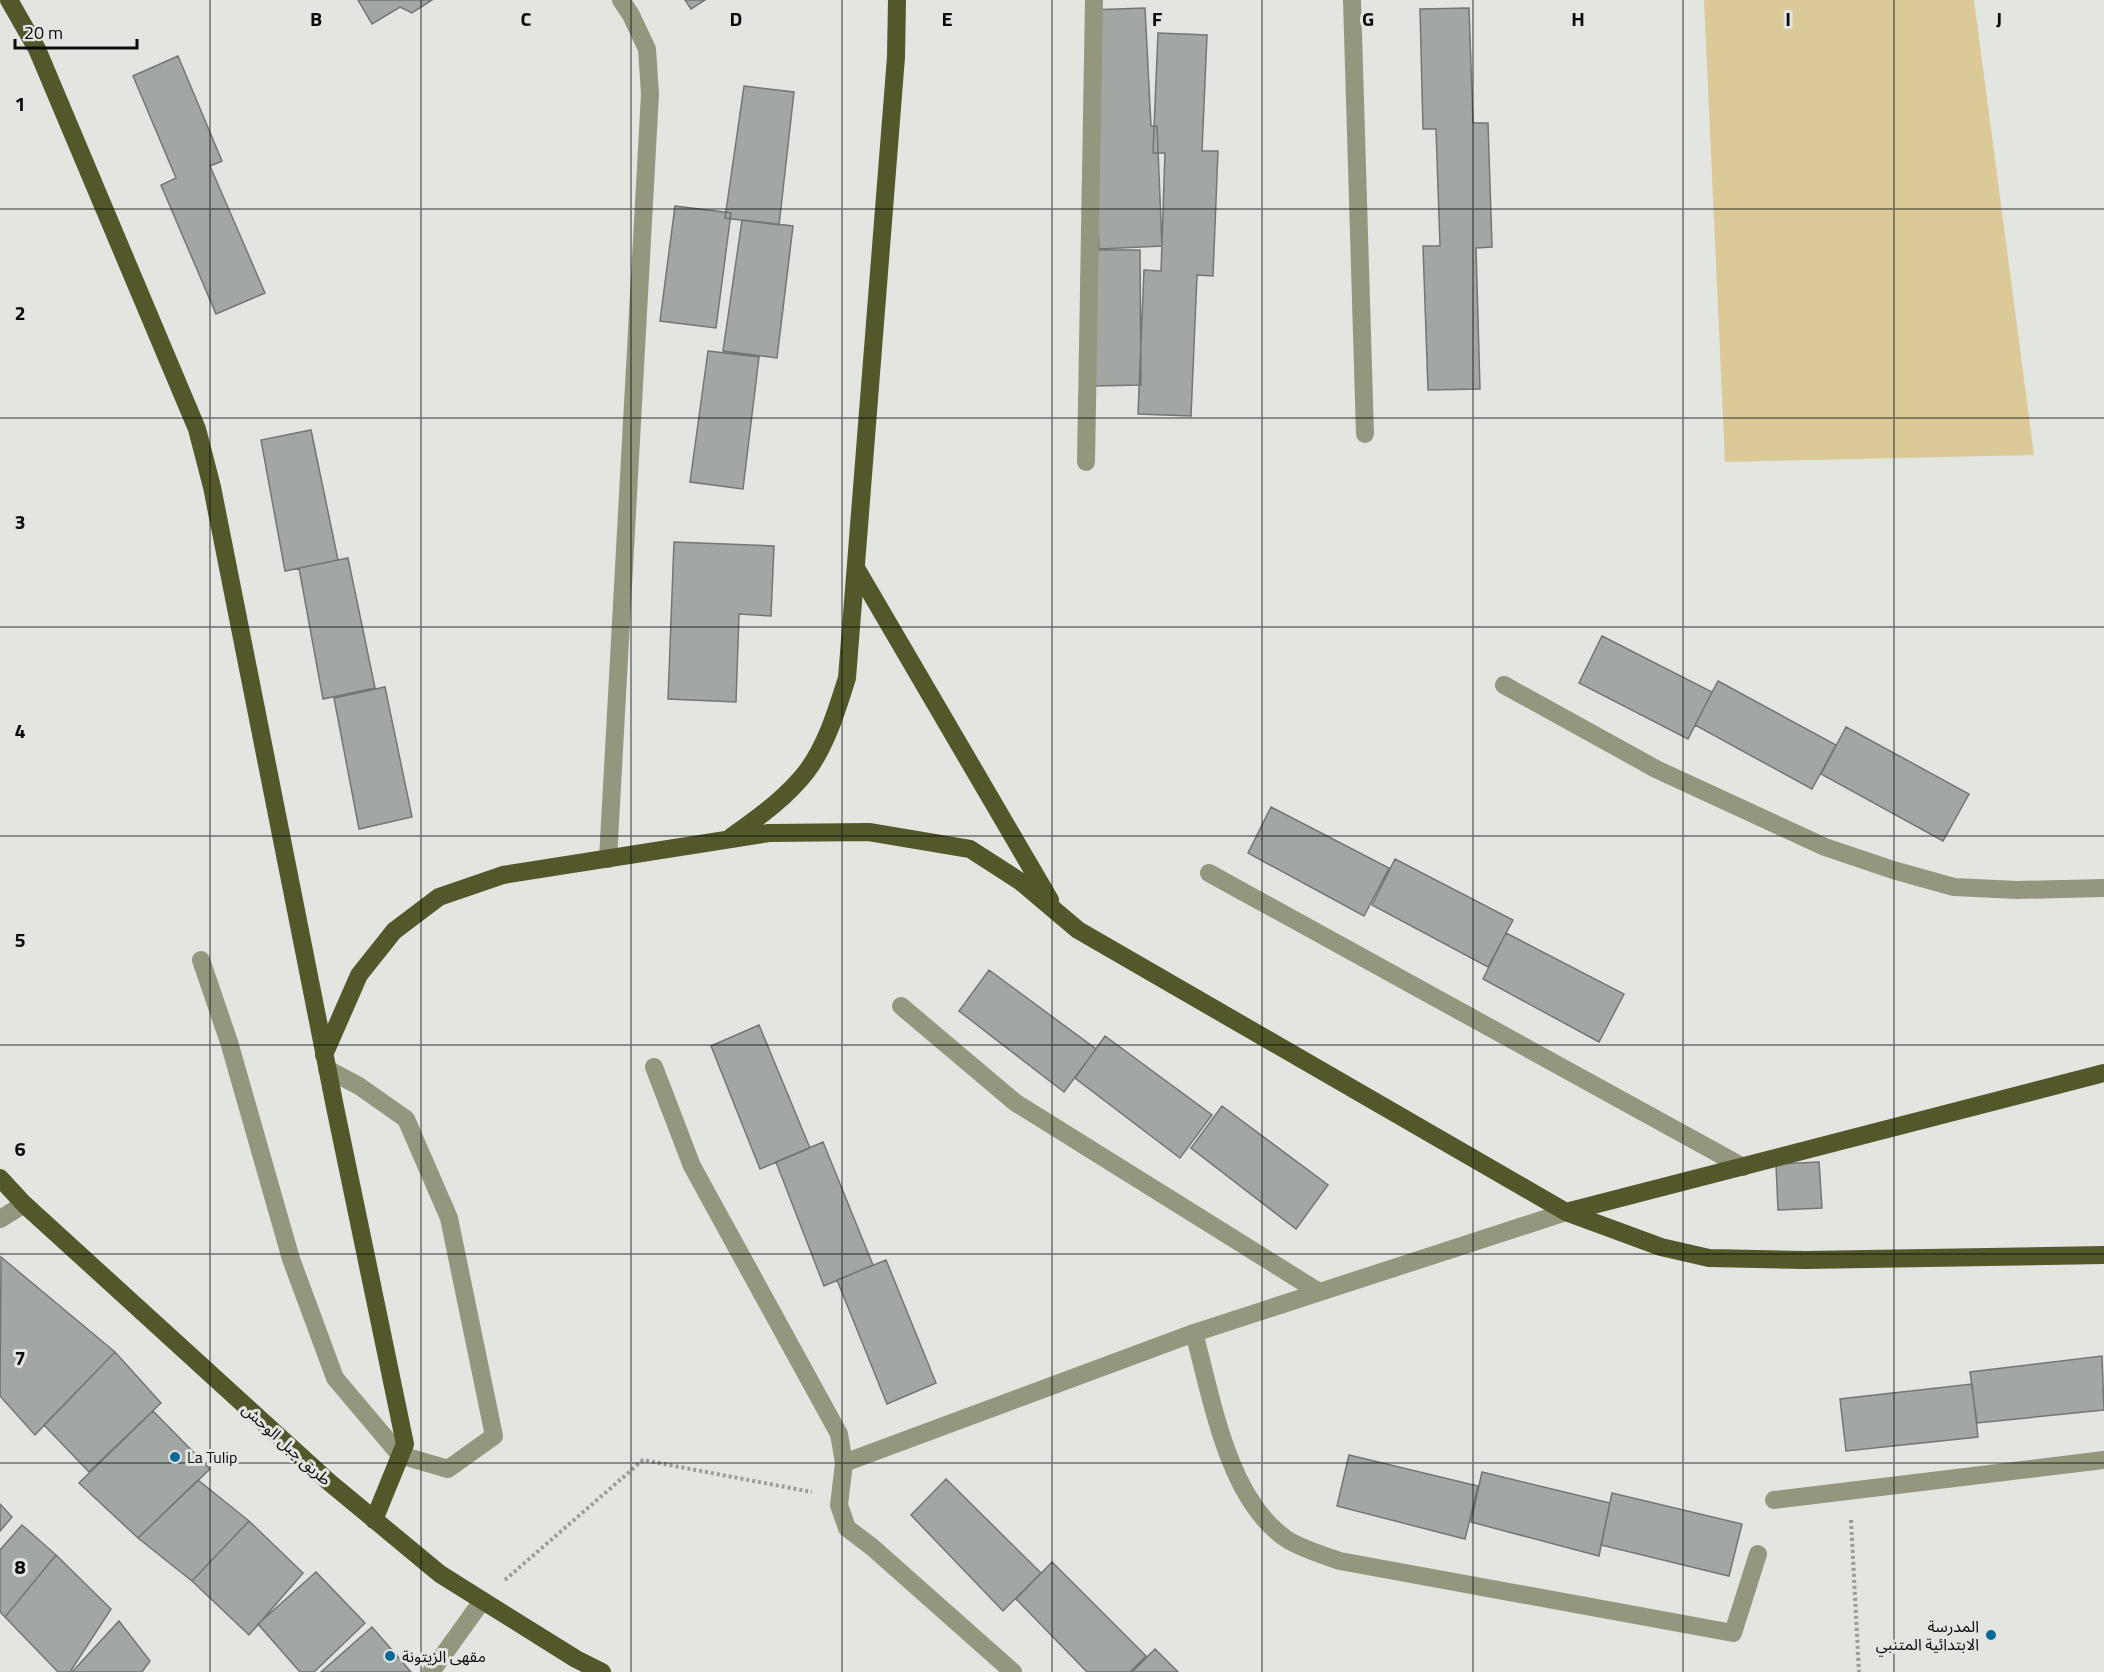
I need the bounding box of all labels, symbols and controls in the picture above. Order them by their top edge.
text: B [310,3,322,34]
text: C [521,3,532,34]
text: D [730,3,742,34]
text: E [941,3,953,34]
text: F [1152,3,1163,34]
text: G [1362,3,1374,34]
text: H [1571,3,1585,34]
text: I [1785,3,1791,34]
text: J [1996,3,2002,34]
scale bar [15,12,136,50]
text: 20 m [24,19,63,46]
text: 1 [14,88,26,119]
text: 2 [14,297,26,328]
text: 3 [14,506,26,537]
text: 4 [14,715,26,746]
text: 5 [14,924,26,955]
text: 6 [14,1133,26,1164]
text: 7 [14,1342,26,1373]
street label: طريق جبل الوحش [237,1397,337,1491]
place label: La Tulip [187,1445,237,1469]
marker: La Tulip [168,1450,182,1464]
text: 8 [14,1551,26,1582]
place label: المدرسة الابتدائية المتنبي [1876,1614,1979,1657]
marker: المدرسة الابتدائية المتنبي [1984,1628,1998,1642]
place label: مقهى الزيتونة [402,1644,486,1668]
marker: مقهى الزيتونة [383,1649,397,1663]

